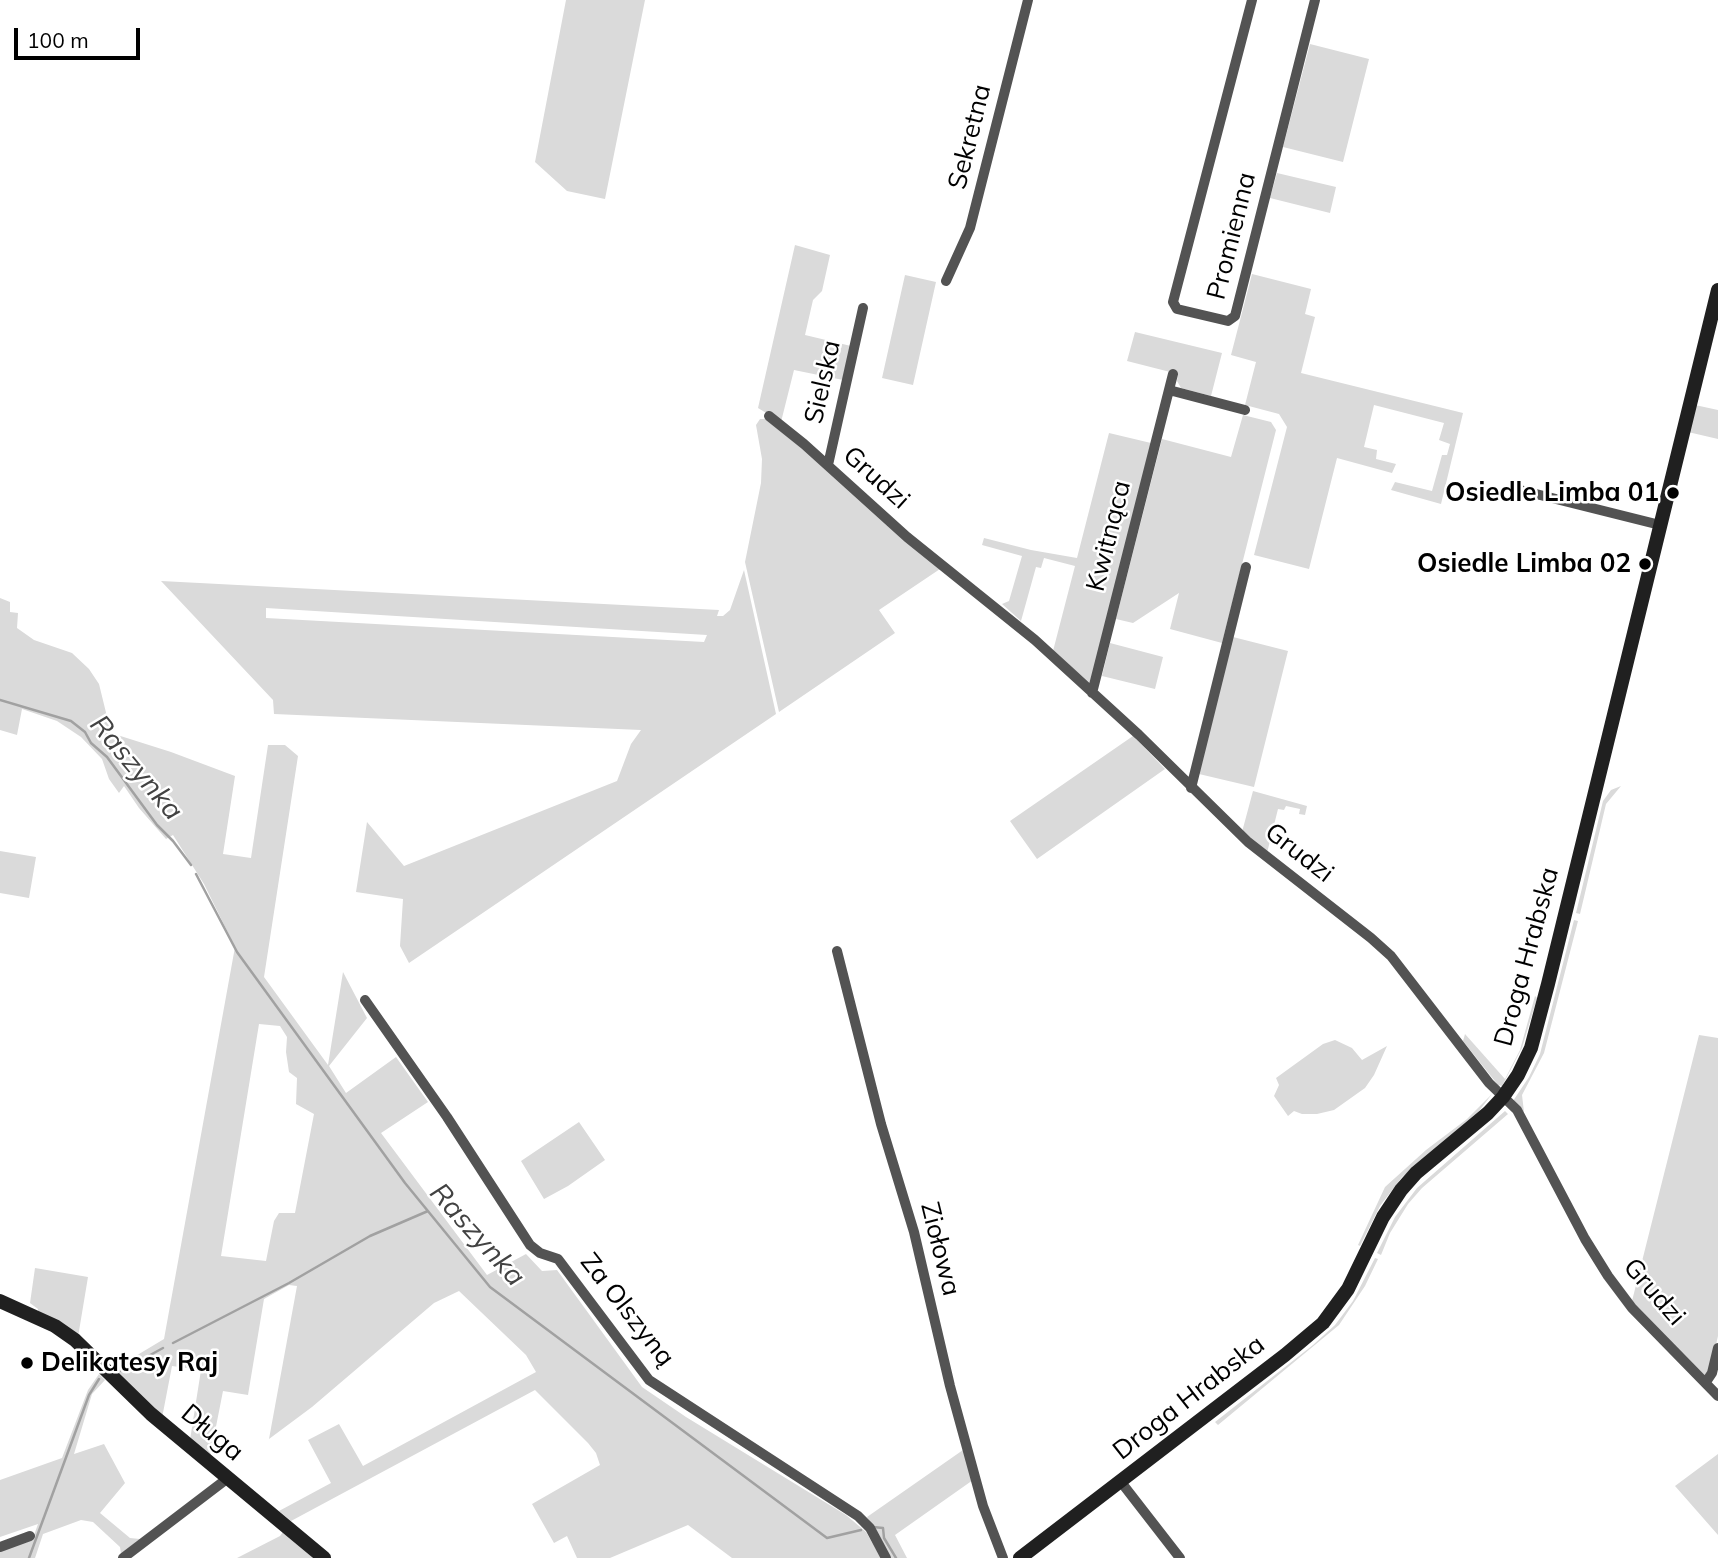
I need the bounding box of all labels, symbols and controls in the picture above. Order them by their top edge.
scale bar [18,14,144,58]
text: 100 m [27,27,89,53]
street label: Sekretna [942,81,998,193]
street label: Promienna [1201,169,1263,303]
street label: Sielska [798,337,848,427]
street label: Grudzi [836,440,916,516]
street label: Kwitnąca [1080,477,1138,595]
place label: Osiedle Limba 01 [1445,477,1659,509]
marker: Osiedle Limba 01 [1665,485,1681,501]
place label: Osiedle Limba 02 [1417,548,1631,580]
marker: Osiedle Limba 02 [1637,556,1653,572]
water label: Raszynka [82,709,190,827]
street label: Grudzi [1258,816,1340,890]
street label: Droga Hrabska [1488,864,1566,1050]
water label: Raszynka [422,1177,532,1293]
street label: Ziołowa [913,1199,967,1299]
street label: Za Olszyną [573,1247,681,1373]
street label: Grudzi [1616,1252,1692,1332]
street label: Droga Hrabska [1107,1329,1271,1467]
place label: Delikatesy Raj [41,1347,218,1379]
marker: Delikatesy Raj [19,1355,35,1371]
street label: Długa [174,1398,250,1468]

